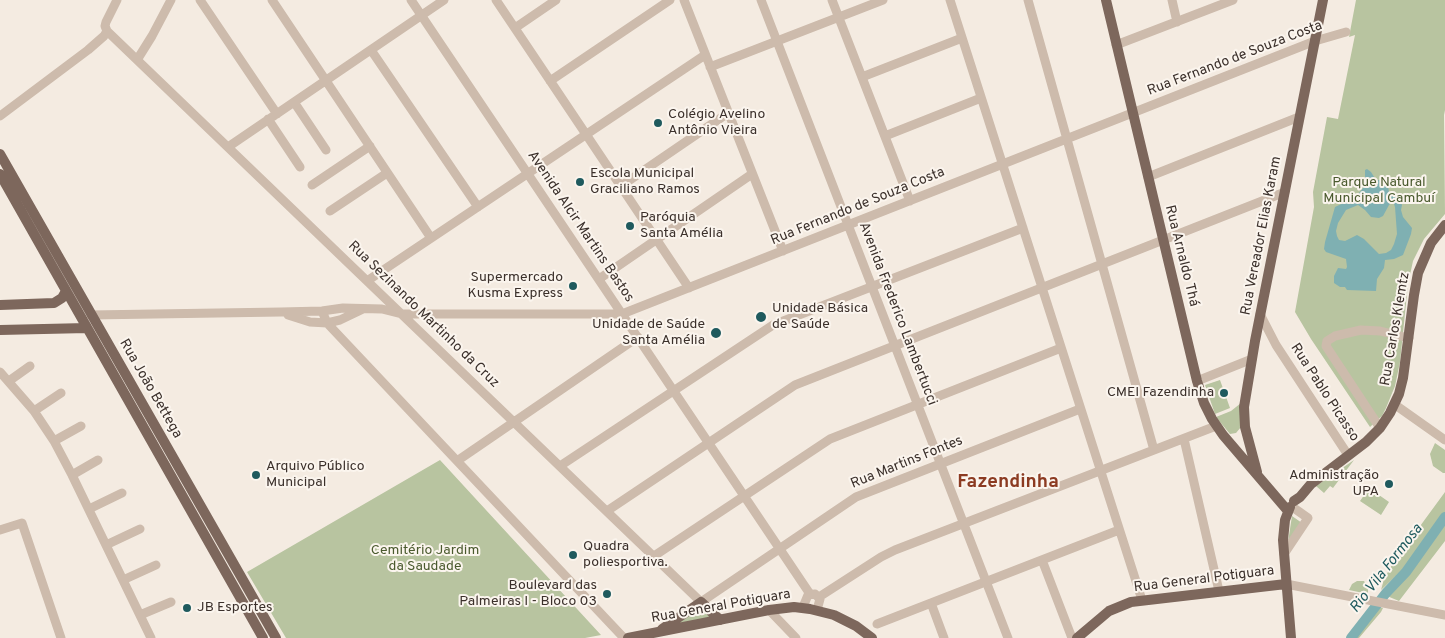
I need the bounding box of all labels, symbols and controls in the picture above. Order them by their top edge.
street label: Rua Fernando de Souza Costa [1145,18,1325,100]
place label: Colégio Avelino Antônio Vieira [668,107,765,140]
marker: Colégio Avelino Antônio Vieira [652,117,664,129]
street label: Avenida Alcir Martins Bastos [523,148,637,306]
street label: Rua Vereador Elias Karam [1238,155,1286,317]
street label: Rua Fernando de Souza Costa [769,164,947,250]
place label: Escola Municipal Graciliano Ramos [590,166,700,198]
park label: Parque Natural Municipal Cambuí [1323,175,1435,208]
marker: Escola Municipal Graciliano Ramos [574,176,586,188]
street label: Rua Arnaldo Thá [1160,204,1202,308]
place label: Paróquia Santa Amélia [640,210,723,242]
marker: Paróquia Santa Amélia [624,220,636,232]
street label: Avenida Frederico Lambertucci [854,220,940,408]
street label: Rua Sezinando Martinho da Cruz [344,238,502,392]
place label: Supermercado Kusma Express [468,270,563,302]
street label: Rua Carlos Klemtz [1378,271,1414,387]
marker: Supermercado Kusma Express [567,280,579,292]
place label: Unidade Básica de Saúde [772,301,868,334]
marker: Unidade Básica de Saúde [754,310,768,324]
place label: Unidade de Saúde Santa Amélia [592,317,705,350]
marker: Unidade de Saúde Santa Amélia [709,326,723,340]
street label: Rua João Bettega [115,336,185,442]
street label: Rua Pablo Picasso [1286,341,1362,445]
place label: CMEI Fazendinha [1107,385,1214,401]
marker: CMEI Fazendinha [1218,387,1230,399]
street label: Rua Martins Fontes [849,433,965,493]
place label: Arquivo Público Municipal [266,459,365,492]
place label: Administração UPA [1289,468,1379,501]
marker: Arquivo Público Municipal [250,469,262,481]
district label: Fazendinha [957,472,1059,494]
marker: Administração UPA [1383,478,1395,490]
water label: Rio Vila Formosa [1347,521,1427,617]
place label: Quadra poliesportiva. [583,539,668,572]
park label: Cemitério Jardim da Saudade [371,543,479,576]
marker: Quadra poliesportiva. [567,549,579,561]
street label: Rua General Potiguara [1133,563,1275,597]
place label: Boulevard das Palmeiras I - Bloco 03 [459,578,597,610]
street label: Rua General Potiguara [650,586,792,628]
marker: Boulevard das Palmeiras I - Bloco 03 [601,588,613,600]
place label: JB Esportes [197,600,272,616]
marker: JB Esportes [181,602,193,614]

